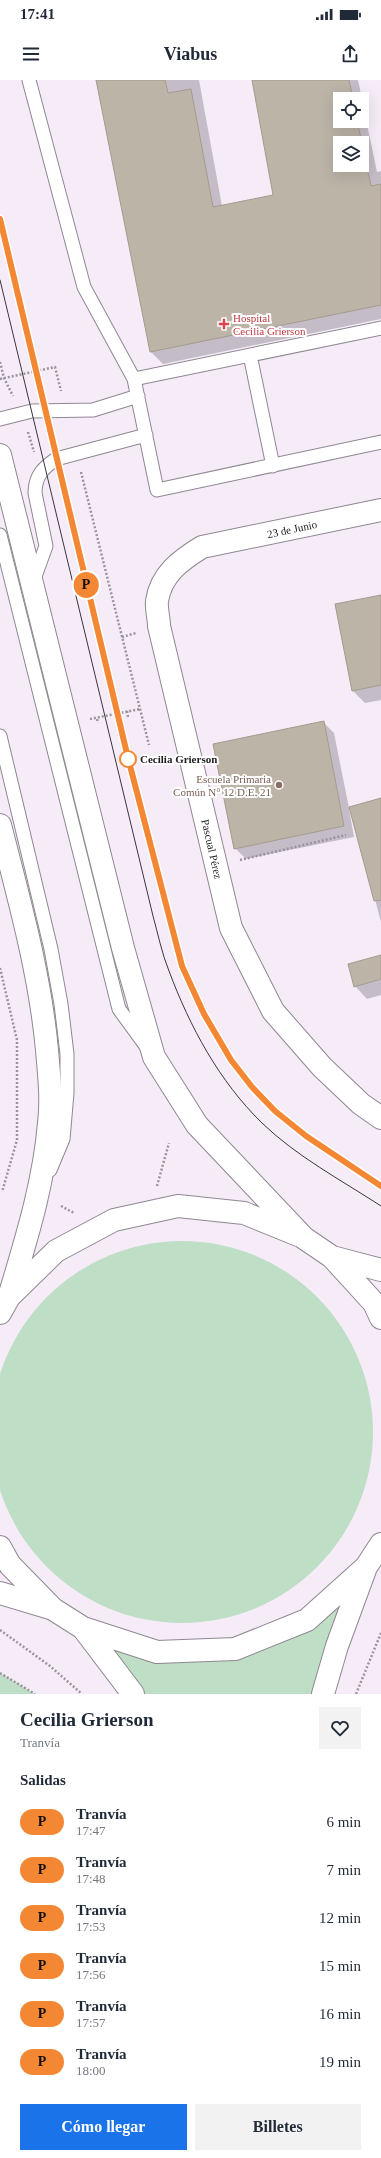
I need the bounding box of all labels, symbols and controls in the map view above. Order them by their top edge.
text: 17:41 [20,6,55,22]
icon: menu [20,43,42,65]
icon: share [339,43,361,65]
text: Viabus [164,44,217,64]
map controls [333,92,369,172]
button: locate [333,92,369,128]
button: layers [333,136,369,172]
place label: Hospital Cecilia Grierson [233,312,306,337]
marker: Hospital Cecilia Grierson [218,318,230,330]
street label: 23 de Junio [266,518,319,540]
line badge: P [73,572,99,598]
text: P [82,577,90,592]
marker: Cecilia Grierson [119,750,137,768]
place label: Cecilia Grierson [140,753,217,765]
place label: Escuela Primaria Común N° 12 D.E. 21 [173,773,271,798]
marker: Escuela Primaria Común N° 12 D.E. 21 [274,780,284,790]
street label: Pascual Pérez [199,818,225,880]
button: heart [319,1707,361,1749]
text: Cecilia Grierson [20,1709,154,1730]
text: Tranvía [20,1735,60,1750]
text: Salidas [20,1772,66,1788]
text: Tranvía [76,1806,127,1822]
text: P [38,1814,46,1829]
text: 6 min [326,1814,361,1830]
text: 17:47 [76,1823,106,1838]
text: Tranvía [76,1854,127,1870]
text: P [38,1862,46,1877]
text: 7 min [326,1862,361,1878]
text: 17:48 [76,1871,106,1886]
text: Tranvía [76,1902,127,1918]
text: P [38,1910,46,1925]
text: 12 min [319,1910,361,1926]
text: 17:53 [76,1919,106,1934]
text: Tranvía [76,1950,127,1966]
text: P [38,1958,46,1973]
text: 15 min [319,1958,361,1974]
text: 17:56 [76,1967,106,1982]
text: Tranvía [76,1998,127,2014]
text: P [38,2006,46,2021]
text: 16 min [319,2006,361,2022]
text: 17:57 [76,2015,106,2030]
text: Tranvía [76,2046,127,2062]
text: P [38,2054,46,2069]
text: 19 min [319,2054,361,2070]
text: 18:00 [76,2063,106,2078]
button: Cómo llegar [20,2104,187,2150]
button: Billetes [195,2104,361,2150]

